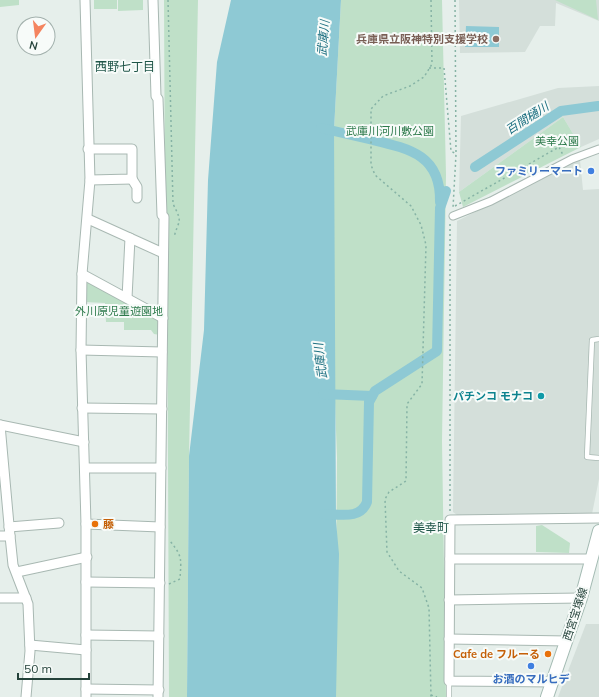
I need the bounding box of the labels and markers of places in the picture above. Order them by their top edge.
place label: 兵庫県立阪神特別支援学校 [356,32,488,46]
marker: 兵庫県立阪神特別支援学校 [491,34,501,44]
place label: ファミリーマート [495,164,583,178]
marker: ファミリーマート [586,166,596,176]
place label: パチンコ モナコ [453,389,533,403]
marker: パチンコ モナコ [536,391,546,401]
place label: 藤 [103,517,114,531]
marker: 藤 [90,519,100,529]
place label: Cafe de フルーる [453,647,540,661]
marker: Cafe de フルーる [543,649,553,659]
marker: お酒のマルヒデ [526,661,536,671]
place label: お酒のマルヒデ [493,672,570,686]

